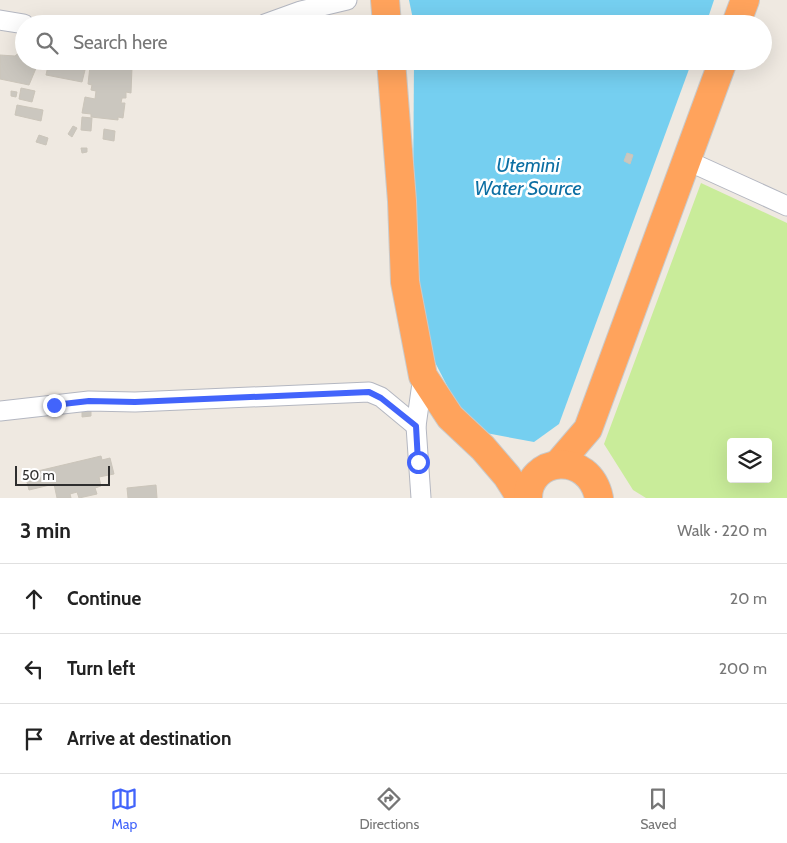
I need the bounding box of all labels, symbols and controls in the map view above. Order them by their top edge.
search box [15,15,772,70]
icon: search [33,29,61,57]
text: Search here [73,31,167,54]
water label: Utemini Water Source [474,153,582,200]
route end [43,394,66,417]
map controls [727,438,772,483]
button: layers [727,438,772,483]
route start [407,451,430,474]
scale bar [15,463,110,486]
text: 50 m [22,466,55,484]
text: 3 min [20,518,71,543]
text: Walk · 220 m [677,521,767,540]
icon: ahead [20,585,48,613]
text: Continue [67,587,141,610]
text: 20 m [730,589,767,608]
icon: left [20,655,48,683]
text: Turn left [67,657,135,680]
text: 200 m [719,659,767,678]
icon: arrive [20,725,48,753]
text: Arrive at destination [67,727,231,750]
tab: Map [110,785,138,833]
tab: Directions [359,785,419,833]
tab: Saved [640,785,677,833]

